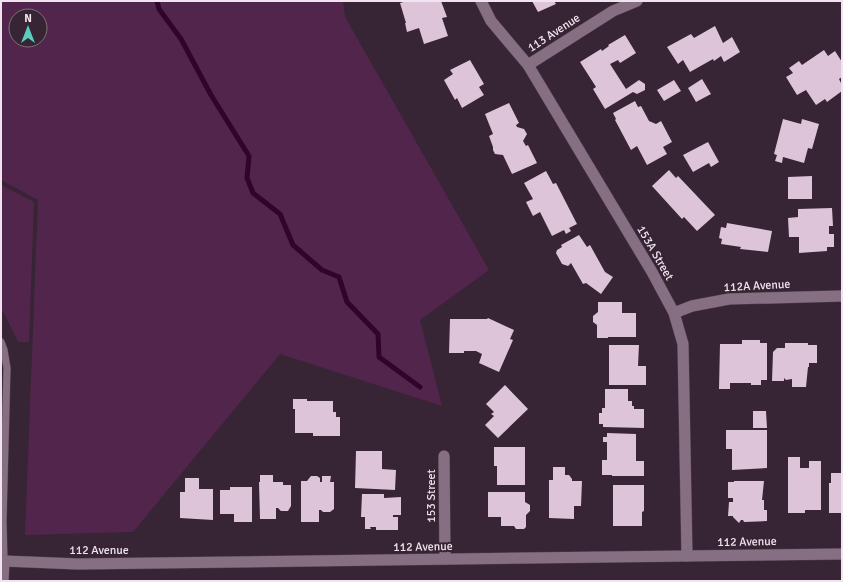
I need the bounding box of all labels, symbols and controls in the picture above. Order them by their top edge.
north arrow [8,8,48,48]
street label: 113 Avenue [525,10,583,56]
text: N [24,12,32,25]
street label: 153A Street [633,223,677,283]
street label: 112A Avenue [723,277,791,295]
street label: 153 Street [424,469,439,523]
street label: 112 Avenue [717,534,777,550]
street label: 112 Avenue [393,539,453,555]
street label: 112 Avenue [69,543,129,558]

